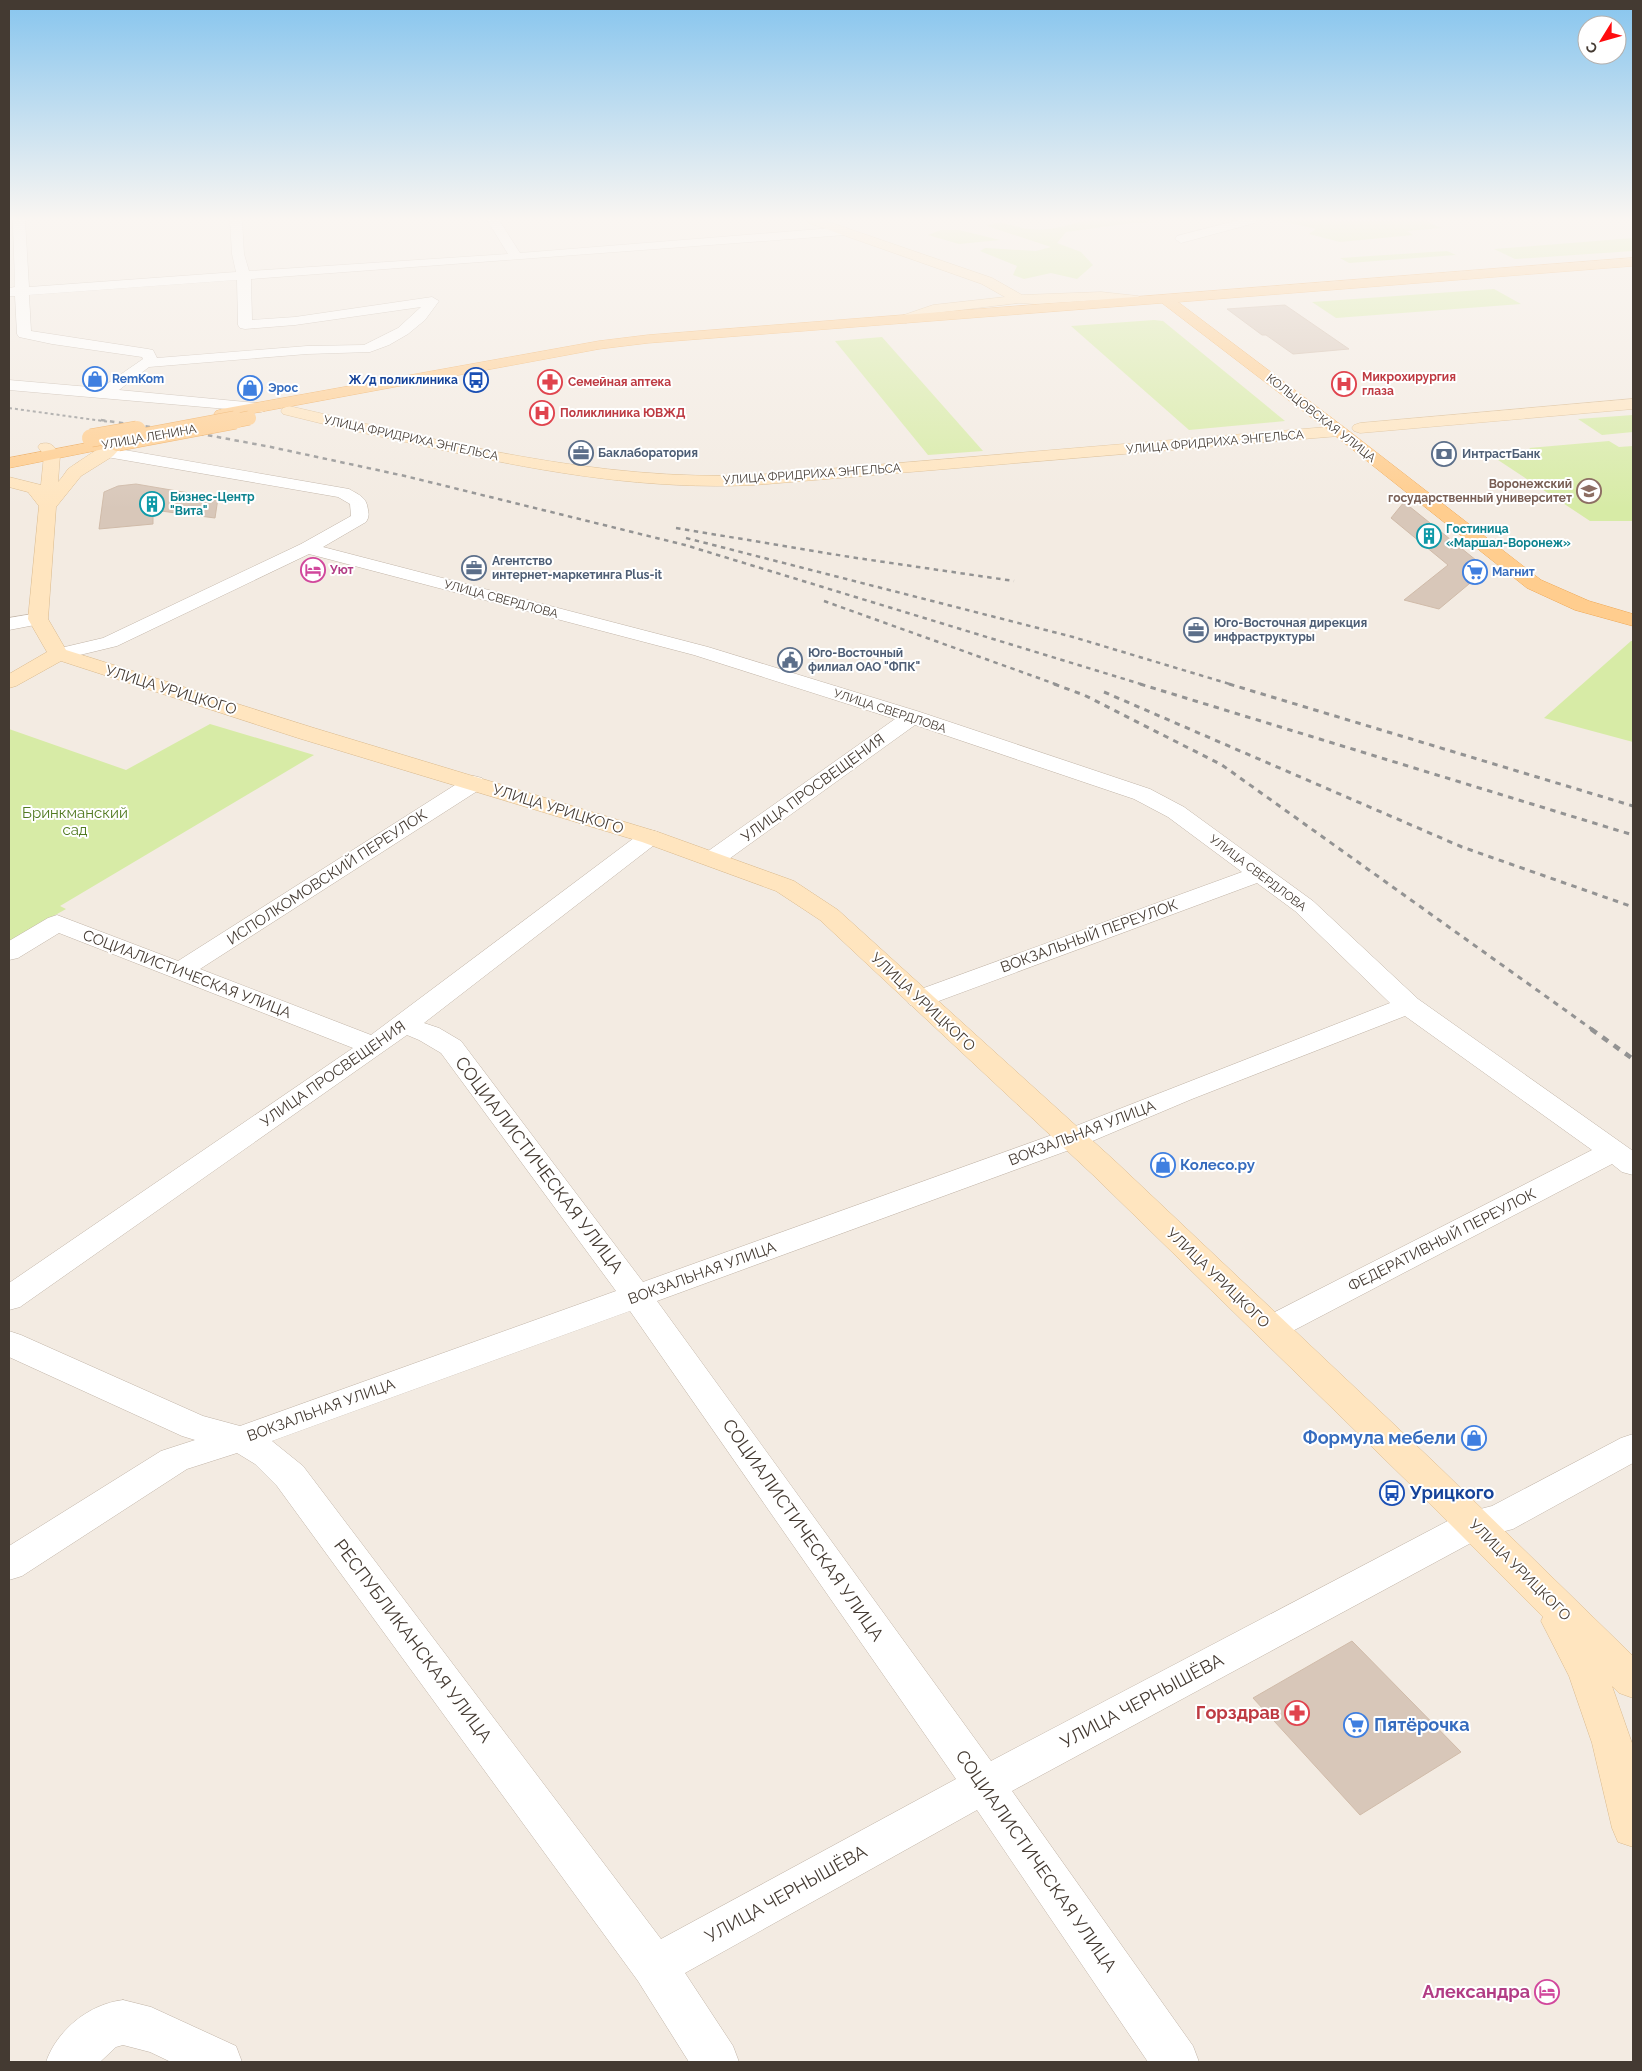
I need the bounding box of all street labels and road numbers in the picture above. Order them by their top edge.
street label: КОЛЬЦОВСКАЯ УЛИЦА [1264,371,1378,465]
street label: УЛИЦА ФРИДРИХА ЭНГЕЛЬСА [322,413,500,463]
street label: УЛИЦА ЛЕНИНА [101,422,197,452]
street label: УЛИЦА ФРИДРИХА ЭНГЕЛЬСА [1126,427,1304,457]
street label: УЛИЦА ФРИДРИХА ЭНГЕЛЬСА [723,461,901,487]
street label: УЛИЦА СВЕРДЛОВА [442,577,560,621]
street label: УЛИЦА УРИЦКОГО [103,661,239,719]
street label: УЛИЦА СВЕРДЛОВА [832,686,948,736]
street label: УЛИЦА ПРОСВЕЩЕНИЯ [738,730,888,846]
street label: УЛИЦА УРИЦКОГО [490,780,626,838]
street label: ИСПОЛКОМОВСКИЙ ПЕРЕУЛОК [224,805,431,948]
street label: УЛИЦА СВЕРДЛОВА [1207,832,1309,914]
street label: ВОКЗАЛЬНЫЙ ПЕРЕУЛОК [998,895,1180,976]
street label: СОЦИАЛИСТИЧЕСКАЯ УЛИЦА [80,926,294,1022]
street label: УЛИЦА УРИЦКОГО [867,949,979,1055]
street label: УЛИЦА ПРОСВЕЩЕНИЯ [257,1017,409,1131]
street label: СОЦИАЛИСТИЧЕСКАЯ УЛИЦА [451,1052,628,1277]
street label: ВОКЗАЛЬНАЯ УЛИЦА [1006,1097,1158,1169]
street label: ФЕДЕРАТИВНЫЙ ПЕРЕУЛОК [1345,1184,1539,1295]
street label: УЛИЦА УРИЦКОГО [1163,1224,1273,1332]
street label: ВОКЗАЛЬНАЯ УЛИЦА [626,1238,778,1308]
street label: ВОКЗАЛЬНАЯ УЛИЦА [245,1375,397,1445]
street label: СОЦИАЛИСТИЧЕСКАЯ УЛИЦА [719,1415,888,1645]
street label: УЛИЦА УРИЦКОГО [1465,1515,1575,1625]
street label: РЕСПУБЛИКАНСКАЯ УЛИЦА [330,1535,497,1746]
street label: УЛИЦА ЧЕРНЫШЁВА [1057,1649,1227,1752]
street label: СОЦИАЛИСТИЧЕСКАЯ УЛИЦА [952,1746,1121,1976]
street label: УЛИЦА ЧЕРНЫШЁВА [701,1840,870,1947]

